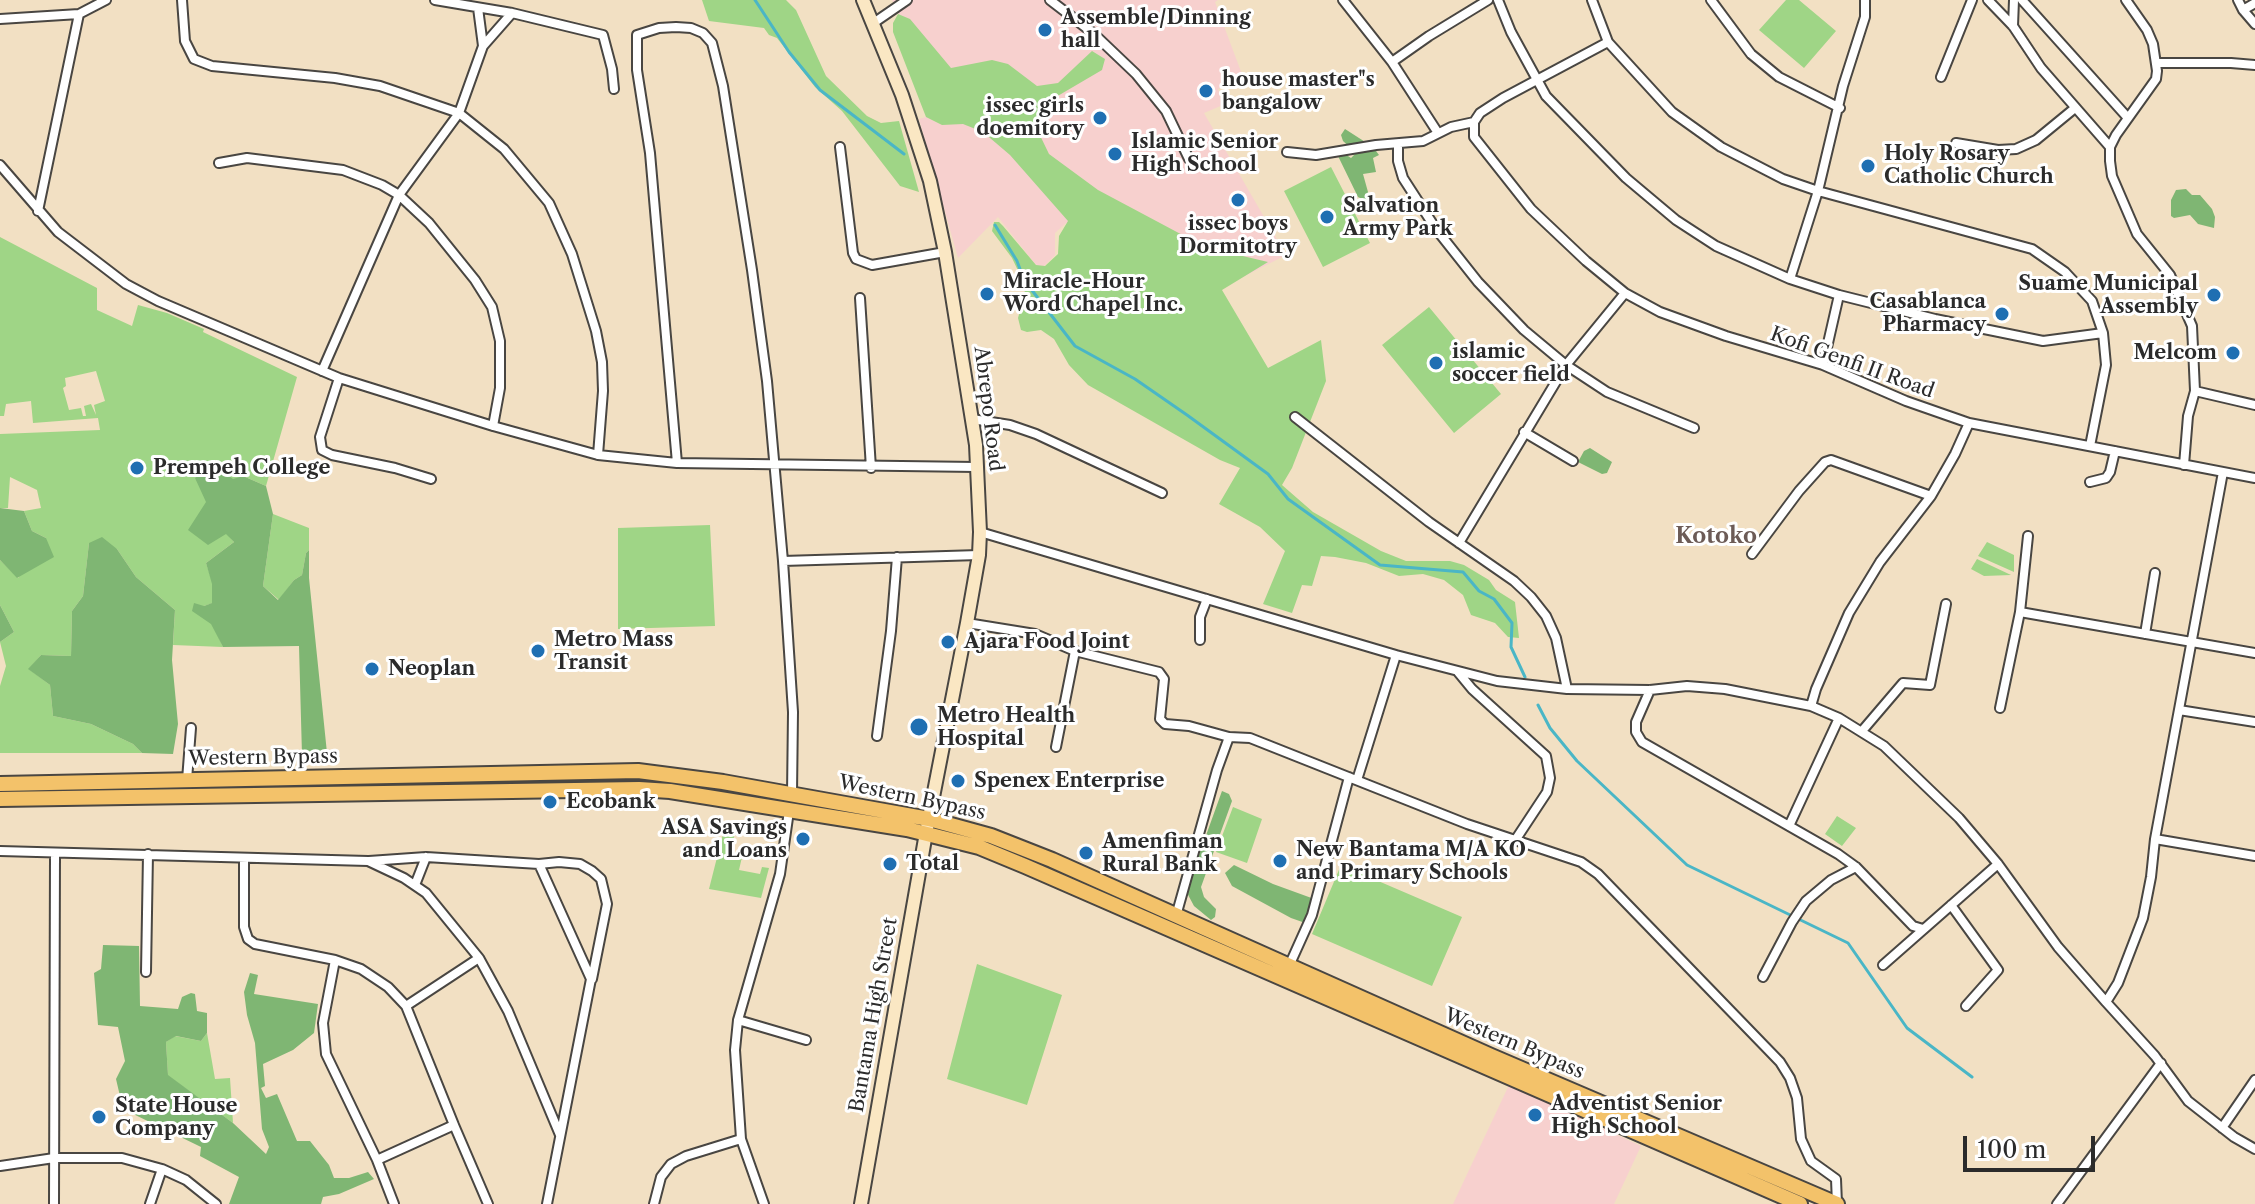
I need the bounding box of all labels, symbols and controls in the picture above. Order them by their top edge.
place label: Assemble/Dinning hall [1061,6,1251,53]
marker: Assemble/Dinning hall [1036,21,1054,39]
place label: house master"s bangalow [1222,68,1375,115]
marker: house master"s bangalow [1197,82,1215,100]
place label: issec girls doemitory [976,94,1084,141]
marker: issec girls doemitory [1091,109,1109,127]
place label: Islamic Senior High School [1131,130,1278,177]
place label: Holy Rosary Catholic Church [1884,142,2054,189]
marker: Islamic Senior High School [1106,145,1124,163]
marker: Holy Rosary Catholic Church [1859,157,1877,175]
marker: issec boys Dormitotry [1229,191,1247,209]
place label: Salvation Army Park [1343,194,1453,241]
marker: Salvation Army Park [1318,208,1336,226]
place label: issec boys Dormitotry [1179,212,1297,259]
place label: Miracle-Hour Word Chapel Inc. [1003,270,1183,317]
place label: Suame Municipal Assembly [2018,272,2198,319]
marker: Miracle-Hour Word Chapel Inc. [978,285,996,303]
marker: Suame Municipal Assembly [2205,286,2223,304]
place label: Casablanca Pharmacy [1870,290,1986,337]
marker: Casablanca Pharmacy [1993,305,2011,323]
street label: Kofi Genfi II Road [1767,322,1937,404]
place label: islamic soccer field [1452,340,1570,387]
place label: Melcom [2134,341,2217,365]
marker: Melcom [2224,344,2242,362]
street label: Abrepo Road [968,345,1008,473]
marker: islamic soccer field [1427,354,1445,372]
place label: Prempeh College [153,456,330,480]
marker: Prempeh College [128,459,146,477]
district label: Kotoko [1675,524,1757,550]
place label: Metro Mass Transit [554,628,673,675]
place label: Ajara Food Joint [964,630,1129,654]
marker: Ajara Food Joint [939,633,957,651]
marker: Metro Mass Transit [529,642,547,660]
place label: Neoplan [388,657,475,681]
marker: Neoplan [363,660,381,678]
place label: Metro Health Hospital [937,704,1075,751]
marker: Metro Health Hospital [908,716,930,738]
street label: Western Bypass [188,745,338,771]
place label: Spenex Enterprise [974,769,1164,793]
street label: Western Bypass [836,771,988,825]
marker: Spenex Enterprise [949,772,967,790]
place label: Ecobank [566,790,656,814]
marker: Ecobank [541,793,559,811]
place label: ASA Savings and Loans [661,816,787,863]
marker: ASA Savings and Loans [794,830,812,848]
place label: Amenfiman Rural Bank [1102,830,1223,877]
place label: New Bantama M/A KO and Primary Schools [1296,838,1526,885]
marker: Amenfiman Rural Bank [1077,844,1095,862]
place label: Total [906,852,959,876]
marker: New Bantama M/A KO and Primary Schools [1271,852,1289,870]
marker: Total [881,855,899,873]
street label: Bantama High Street [845,916,903,1114]
street label: Western Bypass [1440,1004,1588,1084]
place label: Adventist Senior High School [1551,1092,1722,1139]
place label: State House Company [115,1094,237,1141]
marker: Adventist Senior High School [1526,1106,1544,1124]
marker: State House Company [90,1108,108,1126]
scale bar [1967,1120,2099,1170]
text: 100 m [1977,1135,2046,1164]

